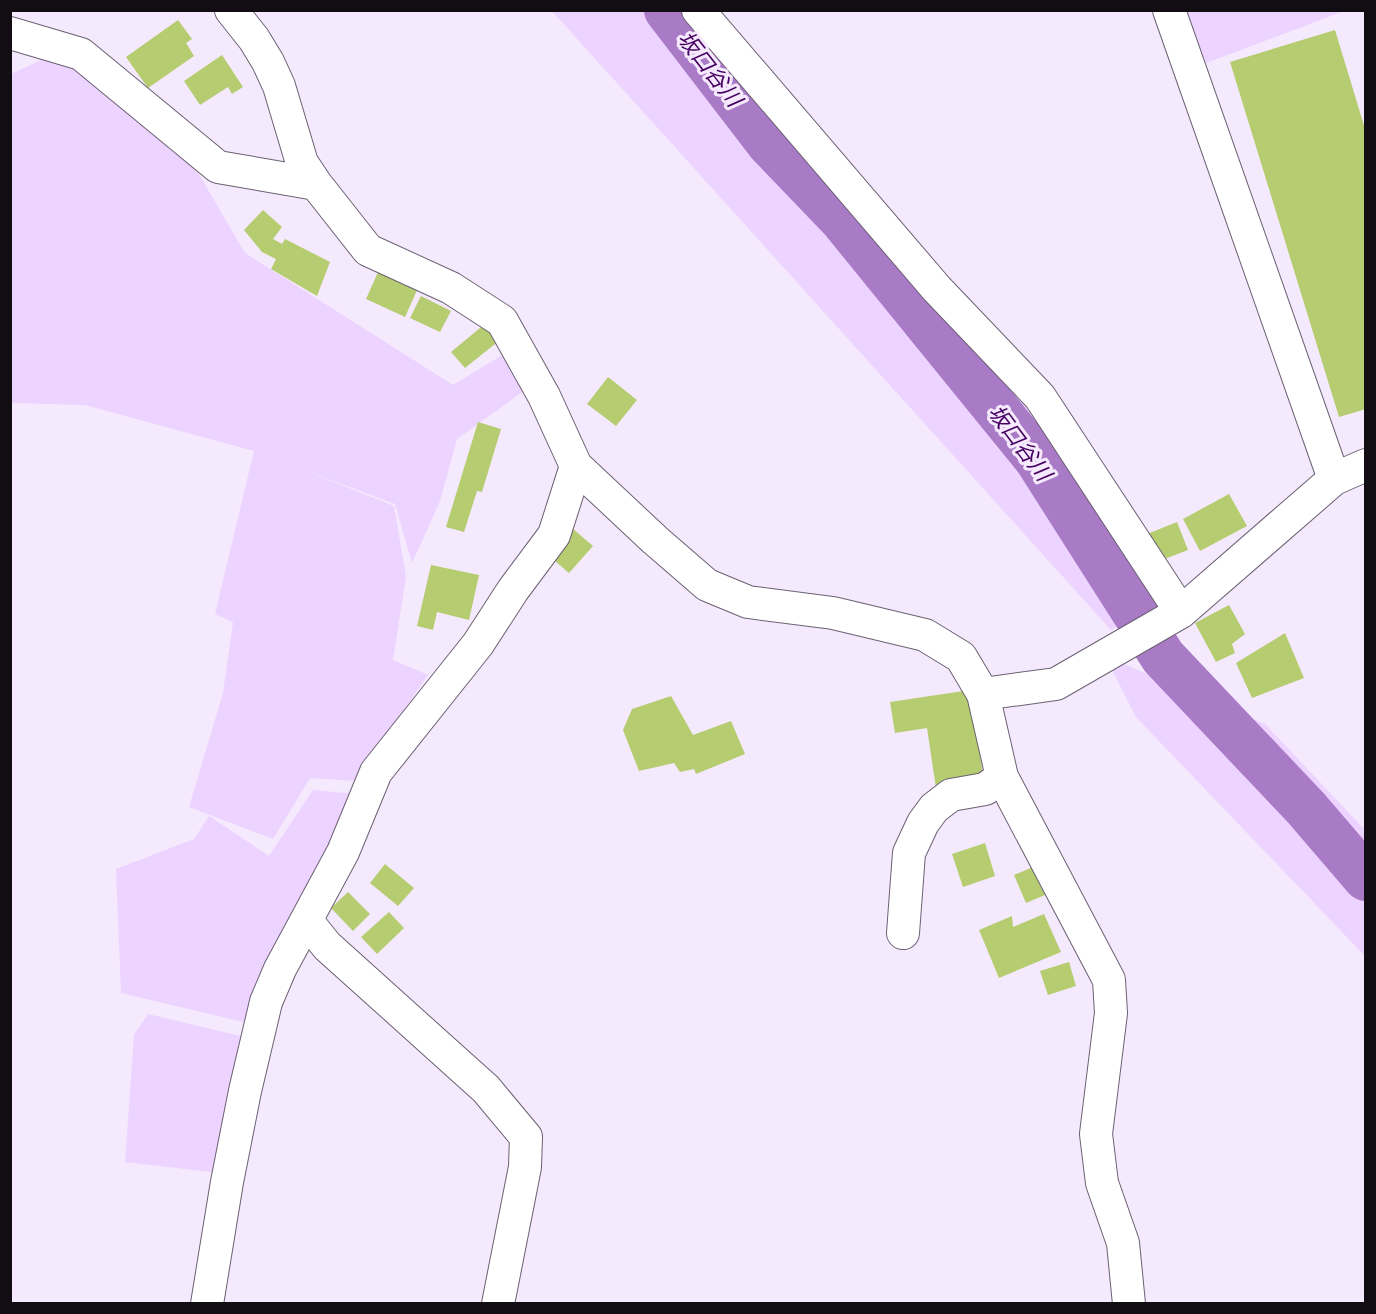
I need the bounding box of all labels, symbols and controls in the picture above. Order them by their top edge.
water label: 坂口谷川 [672,24,751,113]
water label: 坂口谷川 [983,398,1061,488]

